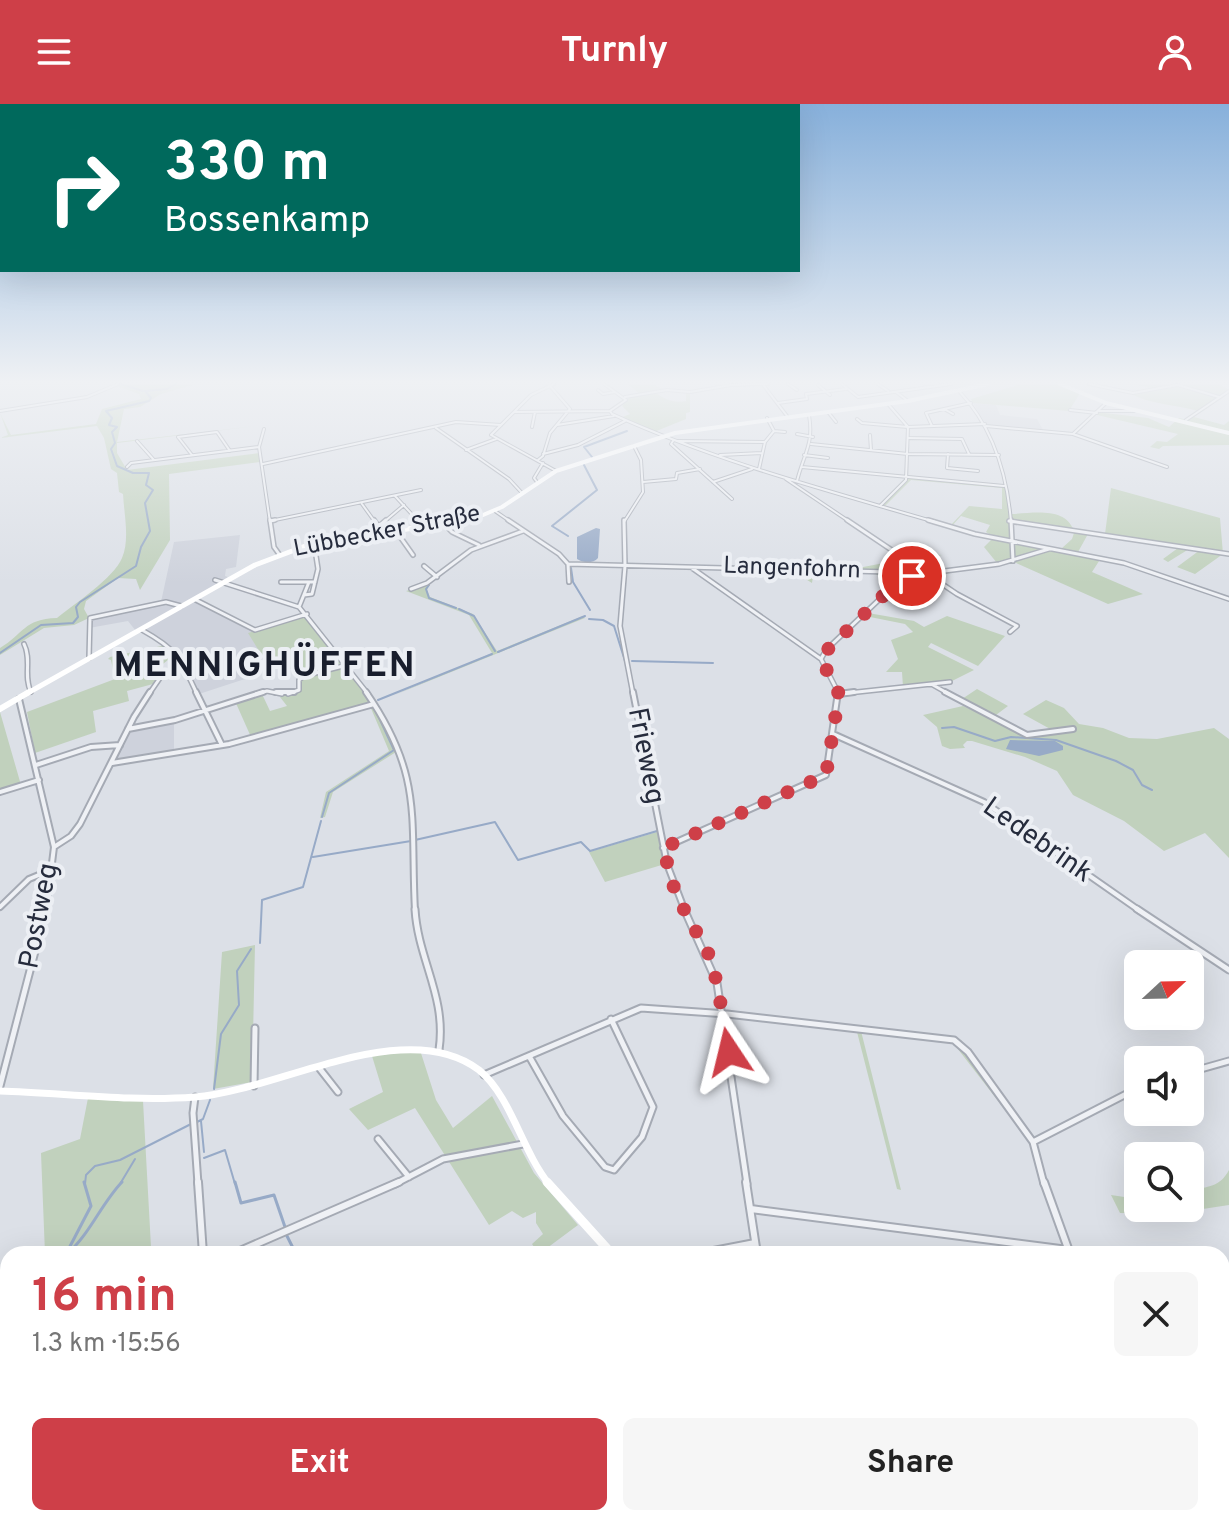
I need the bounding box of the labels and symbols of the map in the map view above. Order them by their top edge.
street label: Lübbecker Straße [291,499,483,565]
pin [878,542,946,610]
street label: Langenfohrn [723,552,861,586]
district label: MENNIGHÜFFEN [113,642,417,690]
street label: Frieweg [618,705,672,807]
street label: Ledebrink [975,790,1099,892]
street label: Postweg [12,860,68,972]
north arrow [1124,950,1204,1030]
position arrow [687,1010,771,1094]

